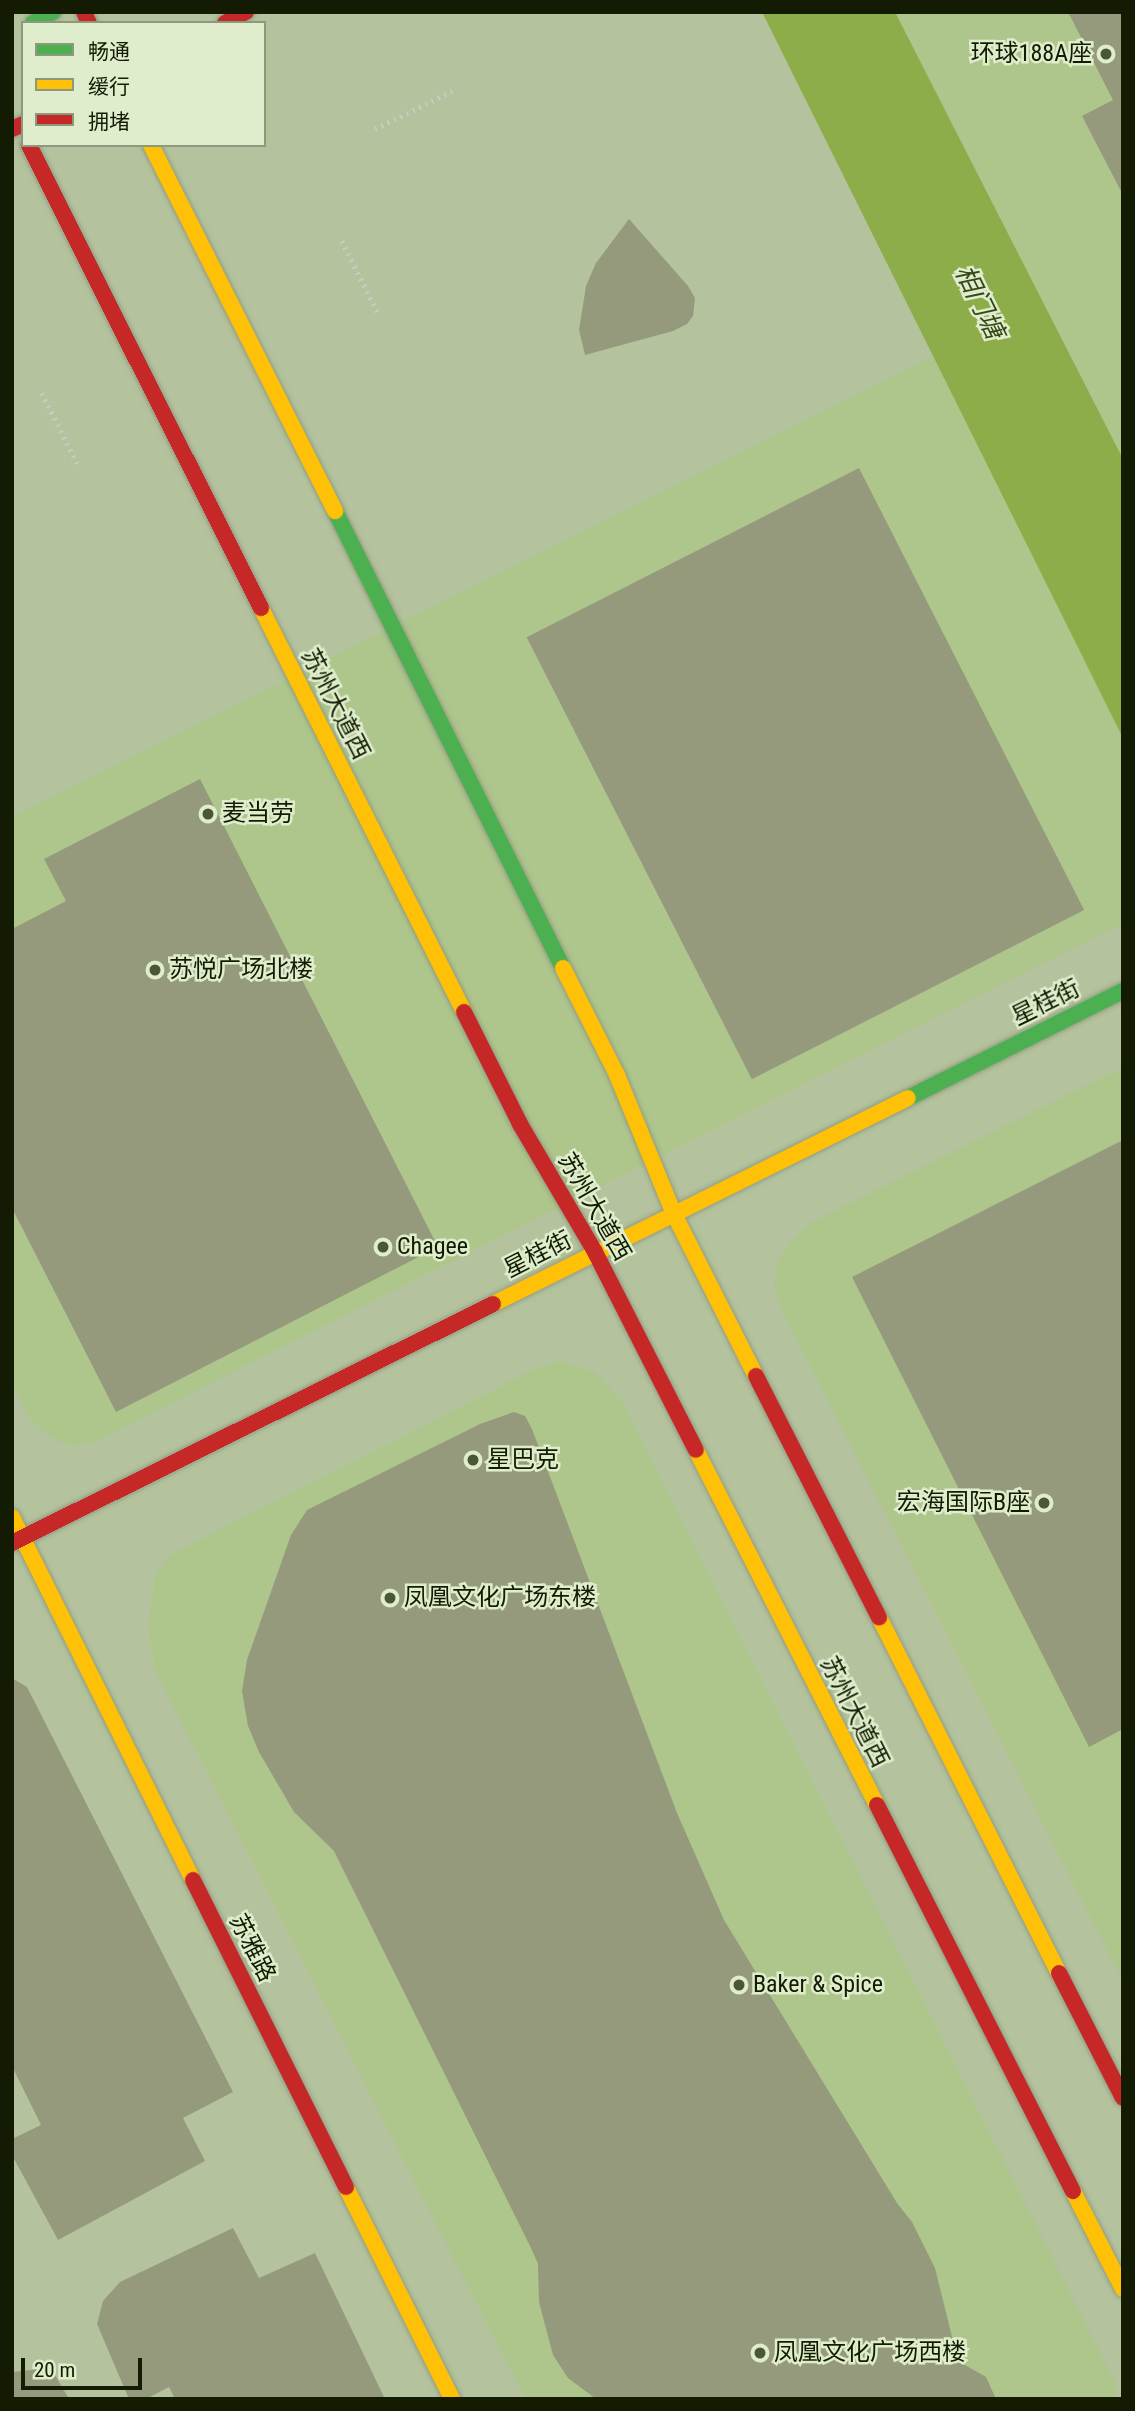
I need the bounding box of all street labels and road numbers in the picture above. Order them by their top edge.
street label: 苏州大道西 [295,644,375,764]
street label: 星桂街 [1007,974,1085,1032]
street label: 苏州大道西 [552,1148,636,1266]
street label: 星桂街 [499,1226,577,1284]
street label: 苏州大道西 [814,1652,894,1772]
street label: 苏雅路 [223,1909,281,1987]

